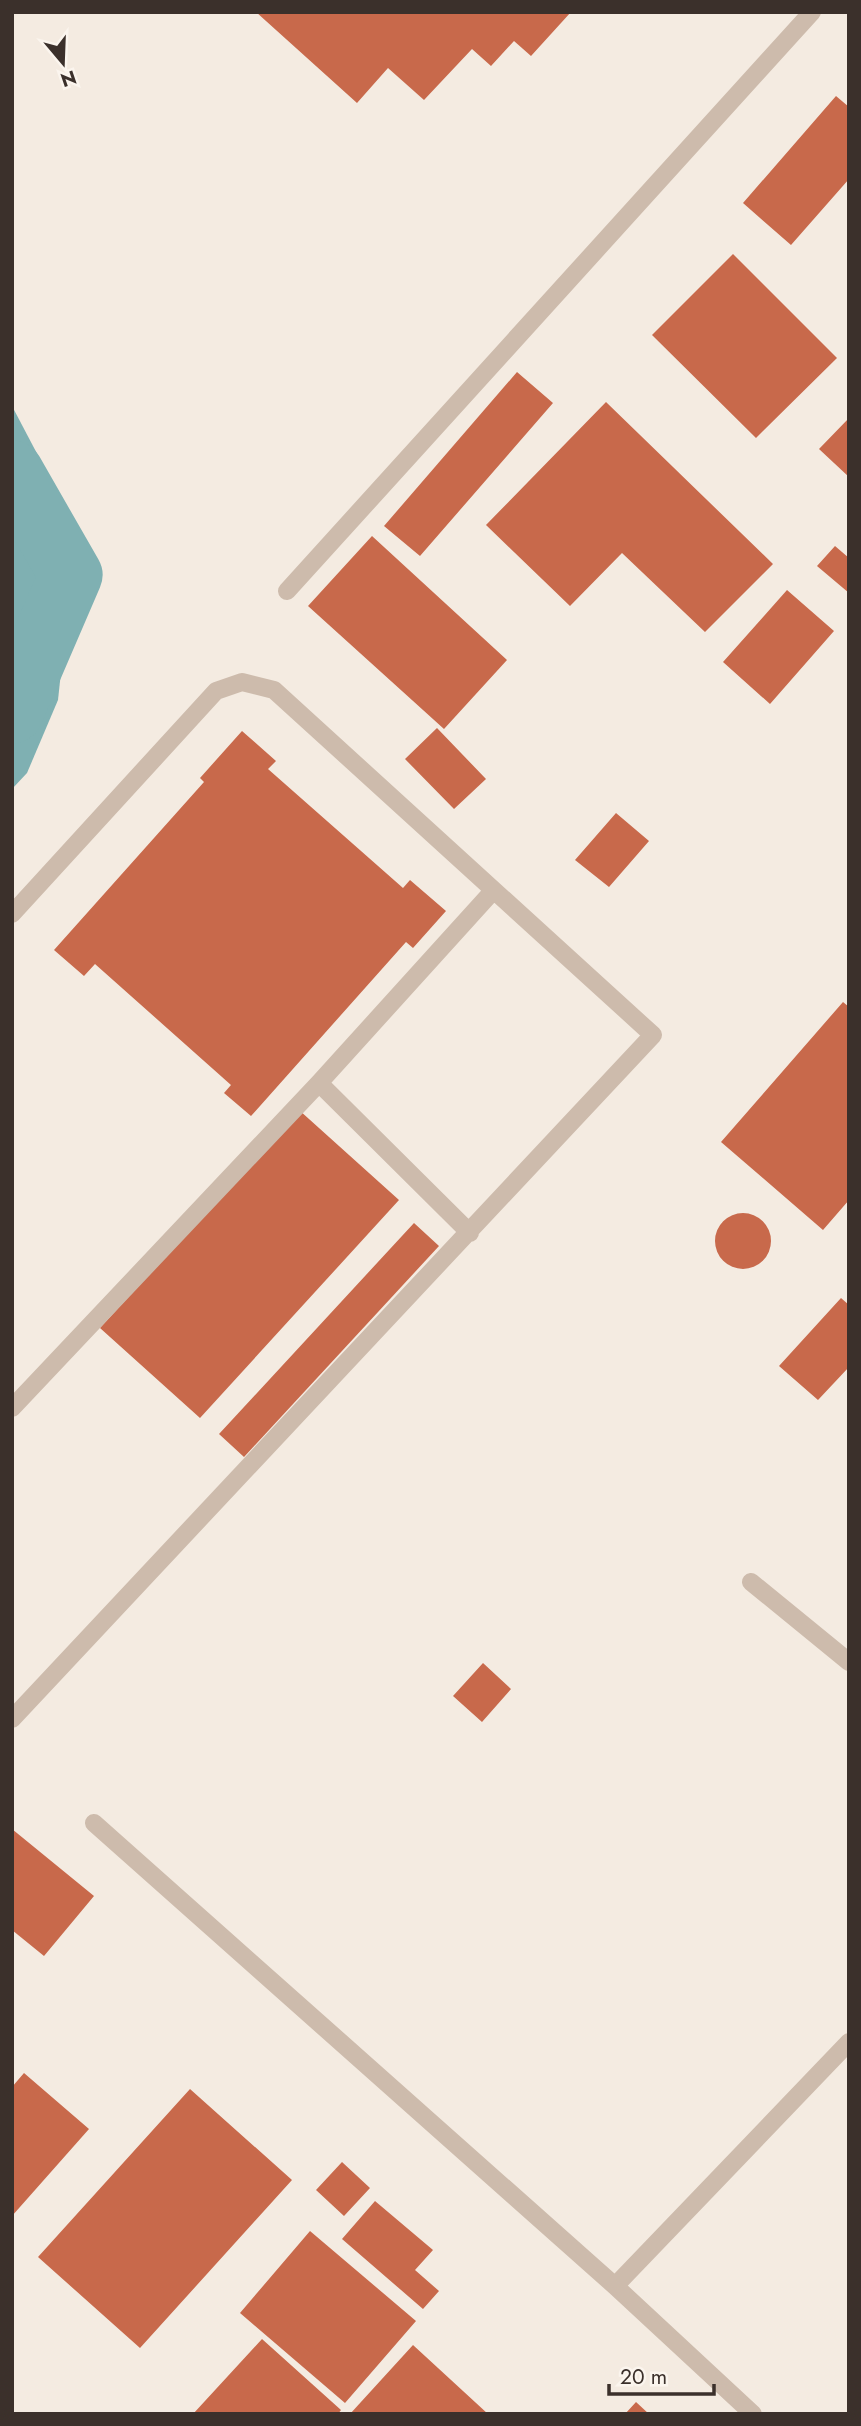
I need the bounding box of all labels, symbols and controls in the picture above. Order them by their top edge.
north arrow [28,28,98,98]
text: N [57,63,80,94]
scale bar [609,2352,714,2396]
text: 20 m [620,2362,667,2392]

